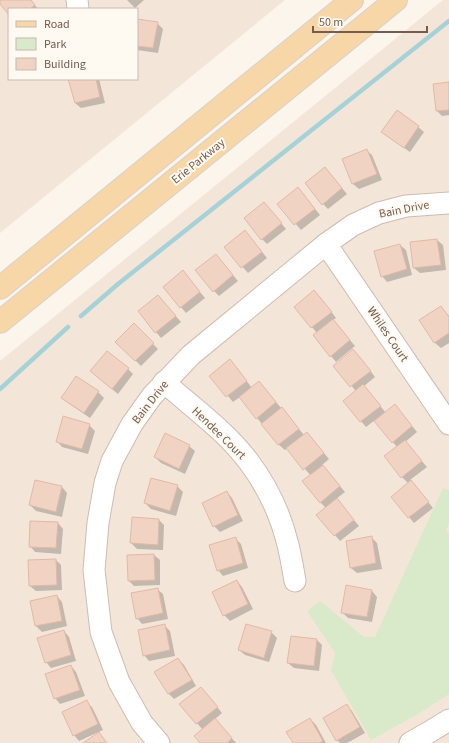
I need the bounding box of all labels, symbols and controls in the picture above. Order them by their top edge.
legend [8,8,138,80]
scale bar [313,8,427,34]
text: 50 m [319,14,343,31]
text: Road [44,16,70,33]
text: Park [44,36,66,53]
text: Building [44,56,86,73]
street label: Erie Parkway [168,134,229,188]
street label: Bain Drive [377,196,431,223]
street label: Whiles Court [363,303,412,365]
street label: Bain Drive [128,377,173,428]
street label: Hendee Court [188,403,250,464]

